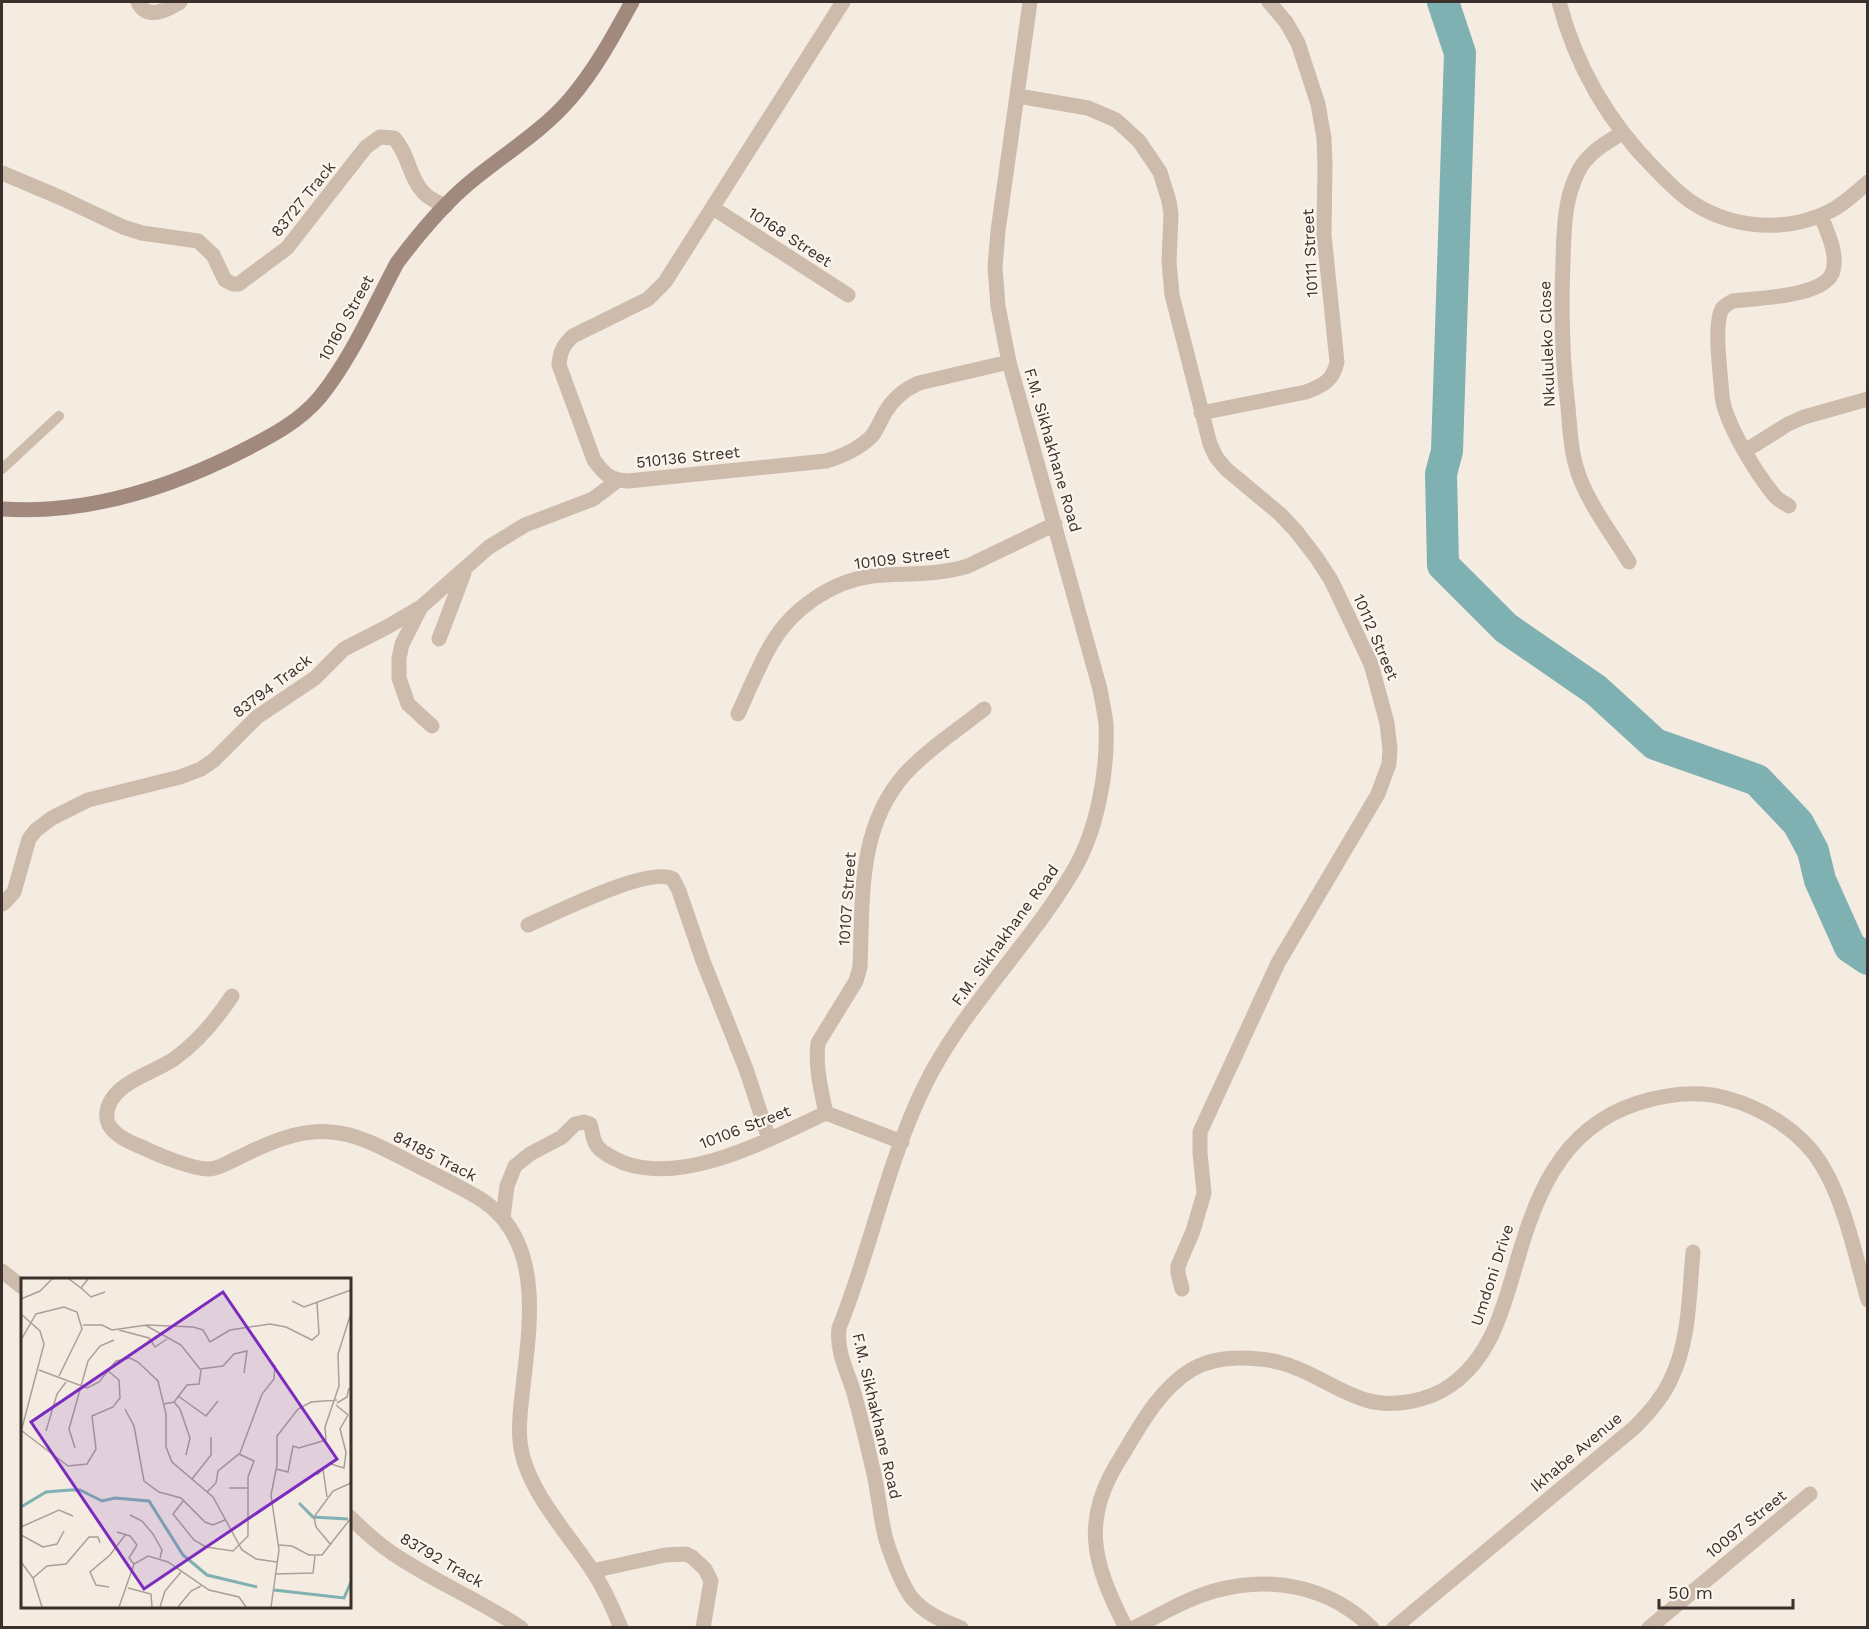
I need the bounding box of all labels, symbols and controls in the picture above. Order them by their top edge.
street label: 83727 Track [267,157,339,241]
street label: 10168 Street [745,203,836,271]
street label: 10111 Street [1298,208,1322,298]
street label: 10160 Street [314,271,378,364]
street label: Nkululeko Close [1535,280,1559,408]
street label: F.M. Sikhakhane Road [1020,366,1086,534]
street label: 510136 Street [635,442,741,472]
street label: 10109 Street [853,543,951,573]
street label: 10112 Street [1349,591,1403,683]
street label: 83794 Track [229,650,315,722]
street label: 10107 Street [834,851,860,947]
street label: F.M. Sikhakhane Road [947,861,1063,1009]
street label: 10106 Street [697,1101,793,1153]
street label: 84185 Track [390,1127,480,1185]
street label: Umdoni Drive [1467,1222,1517,1328]
inset map [21,1278,351,1608]
street label: F.M. Sikhakhane Road [849,1331,905,1501]
street label: Ikhabe Avenue [1526,1408,1626,1496]
street label: 10097 Street [1702,1486,1790,1562]
street label: 83792 Track [397,1528,487,1592]
scale bar [1659,1572,1792,1610]
text: 50 m [1668,1582,1713,1603]

